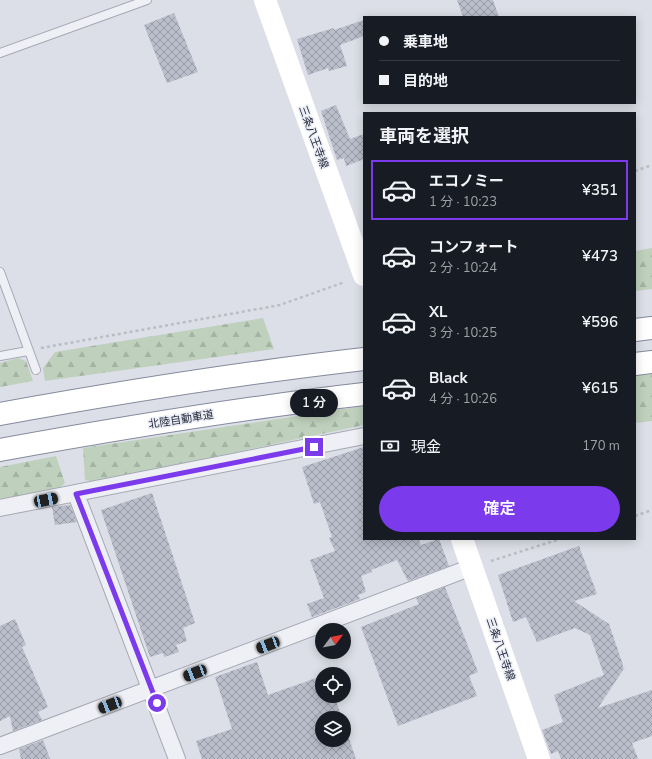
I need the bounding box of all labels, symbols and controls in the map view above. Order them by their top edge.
text: 乗車地 [403,32,448,52]
text: 目的地 [403,71,448,91]
street label: 三条八王寺線 [295,104,332,171]
text: 車両を選択 [379,124,469,148]
text: エコノミー [429,171,504,191]
icon: car [381,172,417,208]
text: ¥351 [582,180,618,200]
text: 1 分 · 10:23 [429,193,497,211]
text: コンフォート [429,237,519,257]
icon: car [381,238,417,274]
text: ¥473 [582,246,618,266]
text: 2 分 · 10:24 [429,259,497,277]
text: XL [429,302,448,322]
icon: car [381,304,417,340]
text: ¥596 [582,312,618,332]
text: 3 分 · 10:25 [429,324,497,342]
text: Black [429,368,467,388]
icon: car [381,370,417,406]
text: ¥615 [582,378,618,398]
callout: 1 分 [290,389,338,417]
text: 4 分 · 10:26 [429,390,497,408]
text: 1 分 [302,394,326,412]
street label: 北陸自動車道 [147,407,215,432]
icon: cash [379,435,401,457]
text: 現金 [411,437,441,457]
text: 170 m [582,437,620,455]
route end [305,438,323,456]
button: 確定 [379,486,620,532]
car [33,492,59,508]
street label: 三条八王寺線 [483,616,518,683]
north arrow [315,623,351,659]
map controls [315,623,351,747]
car [255,635,281,655]
car [182,663,208,683]
button: locate [315,667,351,703]
route start [148,694,166,712]
car [97,695,123,715]
button: layers [315,711,351,747]

